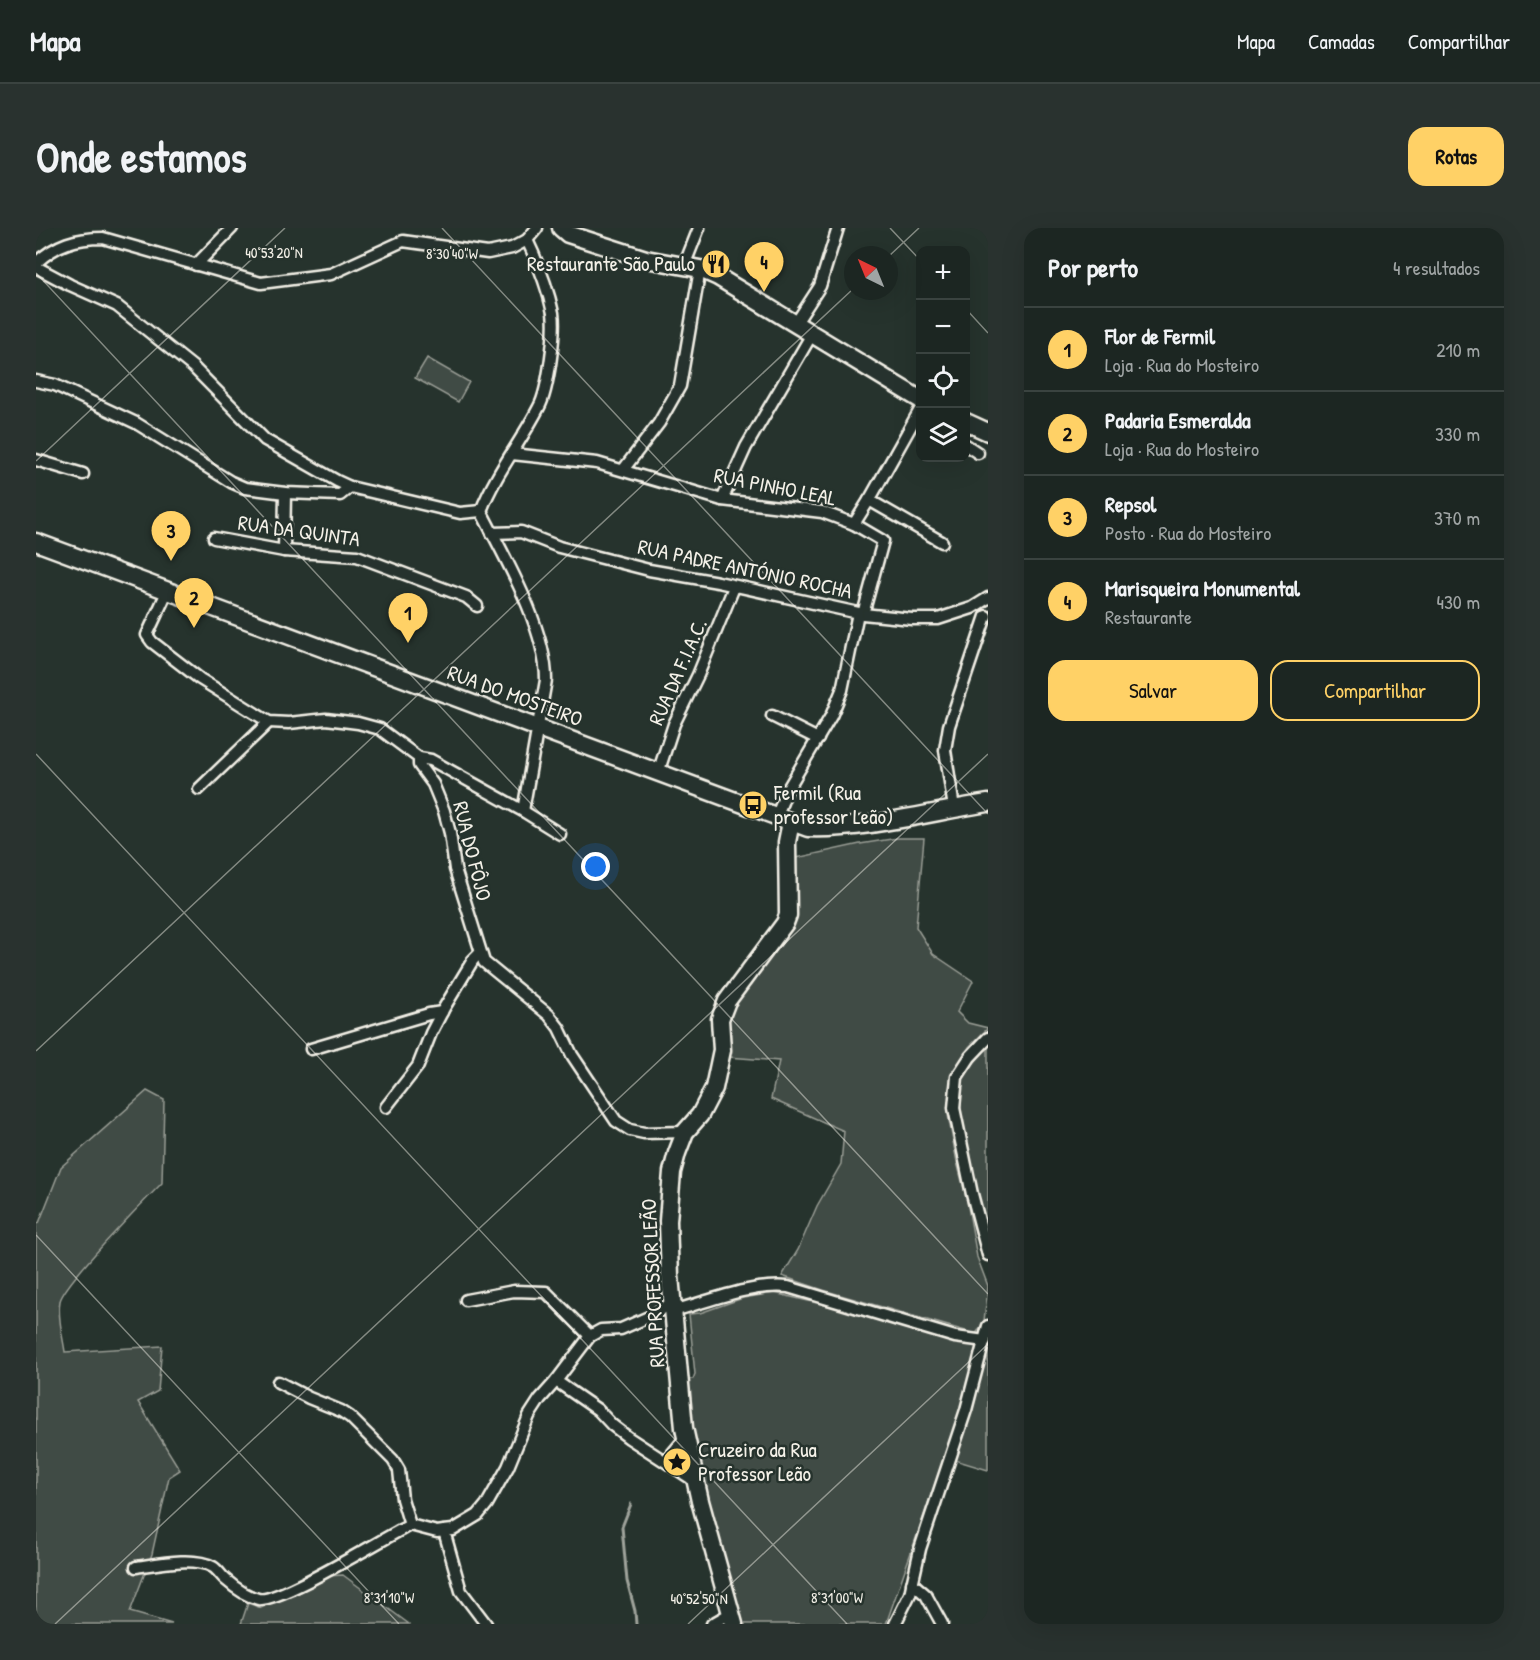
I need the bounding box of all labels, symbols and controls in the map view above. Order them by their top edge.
text: Mapa [30,22,81,60]
text: Mapa [1237,27,1275,56]
text: Camadas [1308,27,1375,56]
text: Compartilhar [1408,27,1510,56]
button: Rotas [1408,127,1504,186]
text: Onde estamos [36,128,247,185]
text: 40°53'20"N [245,242,303,263]
pin: 4 [744,242,784,292]
text: 8°30'40"W [426,243,479,264]
north arrow [844,246,898,300]
map controls [916,246,970,462]
button: + [916,246,970,300]
restaurant icon: Restaurante São Paulo [700,248,732,280]
place label: Restaurante São Paulo [527,249,695,278]
text: Por perto [1048,250,1138,285]
text: 4 resultados [1393,254,1480,281]
button: − [916,300,970,354]
text: Flor de Fermil [1105,321,1215,351]
text: 1 [1064,336,1071,363]
text: 210 m [1436,336,1480,363]
text: Loja · Rua do Mosteiro [1105,351,1259,378]
button: locate [916,354,970,408]
text: Padaria Esmeralda [1105,405,1251,435]
button: layers [916,408,970,462]
text: 2 [1063,420,1072,447]
text: 330 m [1435,420,1480,447]
text: Loja · Rua do Mosteiro [1105,435,1259,462]
street label: RUA PINHO LEAL [712,460,839,513]
text: Repsol [1105,489,1156,519]
text: 3 [1063,504,1072,531]
text: 370 m [1434,504,1480,531]
street label: RUA DA QUINTA [236,508,362,553]
pin: 3 [152,512,190,561]
text: Posto · Rua do Mosteiro [1105,519,1271,546]
street label: RUA PADRE ANTÓNIO ROCHA [635,532,855,605]
text: Marisqueira Monumental [1105,573,1300,603]
pin: 2 [174,578,214,628]
text: 4 [1064,588,1071,615]
text: 430 m [1436,588,1480,615]
pin: 1 [388,594,428,643]
text: Restaurante [1105,603,1192,630]
street label: RUA DA F.I.A.C. [641,614,714,730]
street label: RUA DO MOSTEIRO [444,658,587,733]
button: Salvar [1048,660,1258,721]
button: Compartilhar [1270,660,1480,721]
place label: Fermil (Rua professor Leão) [773,778,894,831]
bus stop icon: Fermil (Rua professor Leão) [737,789,769,821]
street label: RUA DO FÔJO [446,798,499,904]
your location [581,852,610,881]
street label: RUA PROFESSOR LEÃO [634,1198,671,1368]
place label: Cruzeiro da Rua Professor Leão [698,1435,817,1488]
place icon: Cruzeiro da Rua Professor Leão [661,1446,693,1478]
text: 8°31'10"W [364,1587,415,1608]
text: 8°31'00"W [811,1587,864,1608]
text: 40°52'50"N [670,1588,728,1609]

